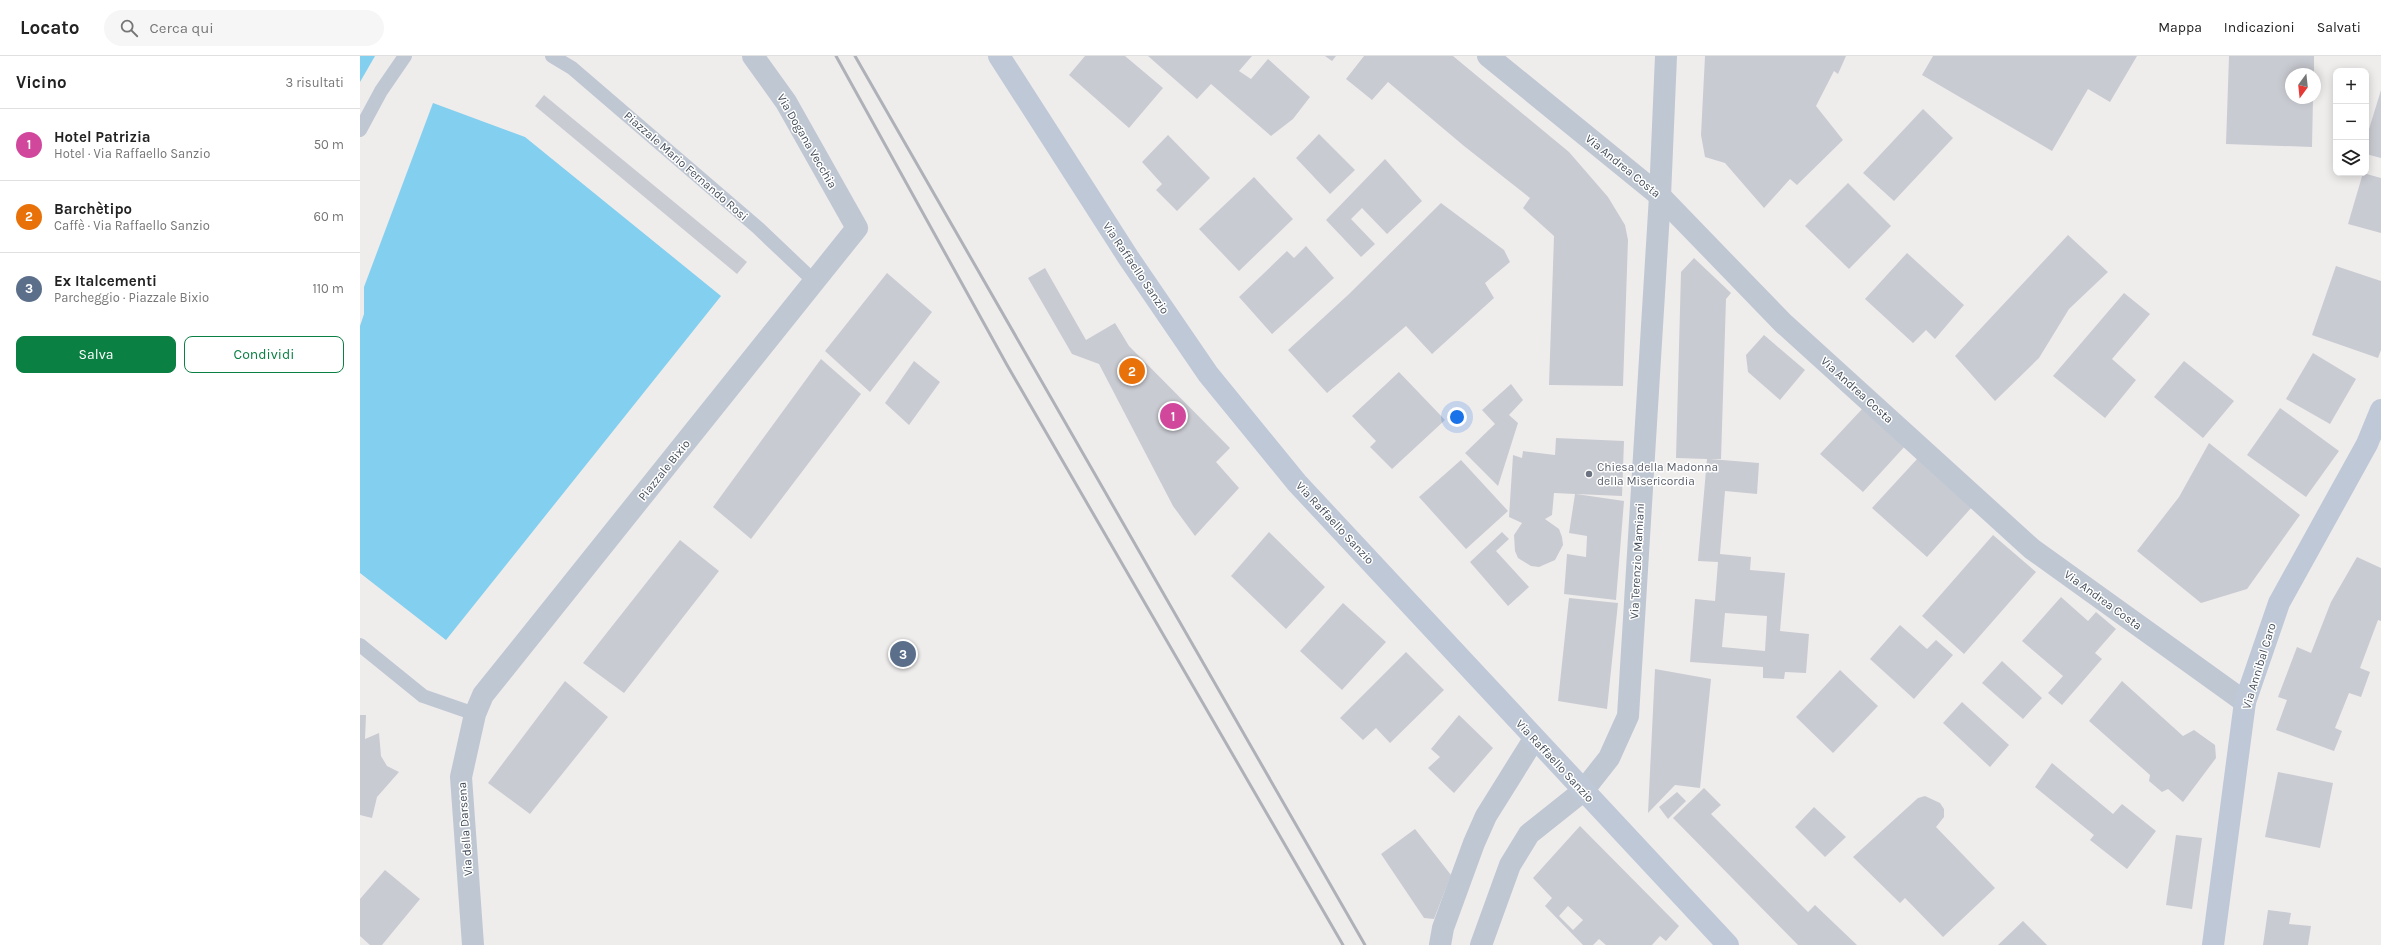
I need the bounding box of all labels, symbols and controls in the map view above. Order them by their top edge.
search box [104,10,384,46]
text: Locato [20,17,80,39]
icon: search [118,17,140,39]
text: Cerca qui [150,19,214,37]
text: Mappa [2158,19,2202,36]
text: Indicazioni [2224,19,2295,36]
text: Salvati [2317,19,2361,36]
north arrow [2285,68,2321,104]
map controls [2333,68,2369,176]
button: + [2333,68,2369,104]
text: Vicino [16,72,67,92]
text: 3 risultati [286,75,344,90]
street label: Via Dogana Vecchia [774,91,840,191]
button: − [2333,104,2369,140]
street label: Piazzale Mario Fernando Rosi [621,109,751,223]
text: Hotel Patrizia [54,128,151,146]
street label: Via Andrea Costa [1583,132,1663,200]
text: 1 [27,137,31,152]
text: 50 m [314,137,344,152]
button: layers [2333,140,2369,176]
text: Hotel · Via Raffaello Sanzio [54,146,210,161]
text: Barchètipo [54,200,132,218]
text: 2 [25,209,33,224]
text: 60 m [314,209,344,224]
text: Caffè · Via Raffaello Sanzio [54,218,210,233]
street label: Via Raffaello Sanzio [1100,219,1172,317]
text: Ex Italcementi [54,272,157,290]
text: 3 [25,281,33,296]
text: 110 m [312,281,344,296]
text: Parcheggio · Piazzale Bixio [54,290,209,305]
button: Salva [16,336,176,373]
button: Condividi [184,336,344,373]
street label: Via Andrea Costa [1818,354,1896,426]
pin: 2 [1119,356,1145,386]
pin: 1 [1160,401,1186,431]
your location [1447,407,1467,427]
street label: Piazzale Bixio [635,437,693,503]
place label: Chiesa della Madonna della Misericordia [1597,460,1718,488]
marker: Chiesa della Madonna della Misericordia [1584,469,1594,479]
street label: Via Raffaello Sanzio [1293,479,1377,567]
street label: Via Terenzio Mamiani [1627,502,1647,620]
street label: Via Andrea Costa [2062,567,2144,633]
street label: Via Annibal Caro [2239,621,2279,711]
pin: 3 [890,639,916,669]
street label: Via Raffaello Sanzio [1513,717,1597,805]
street label: Via della Darsena [455,781,475,877]

